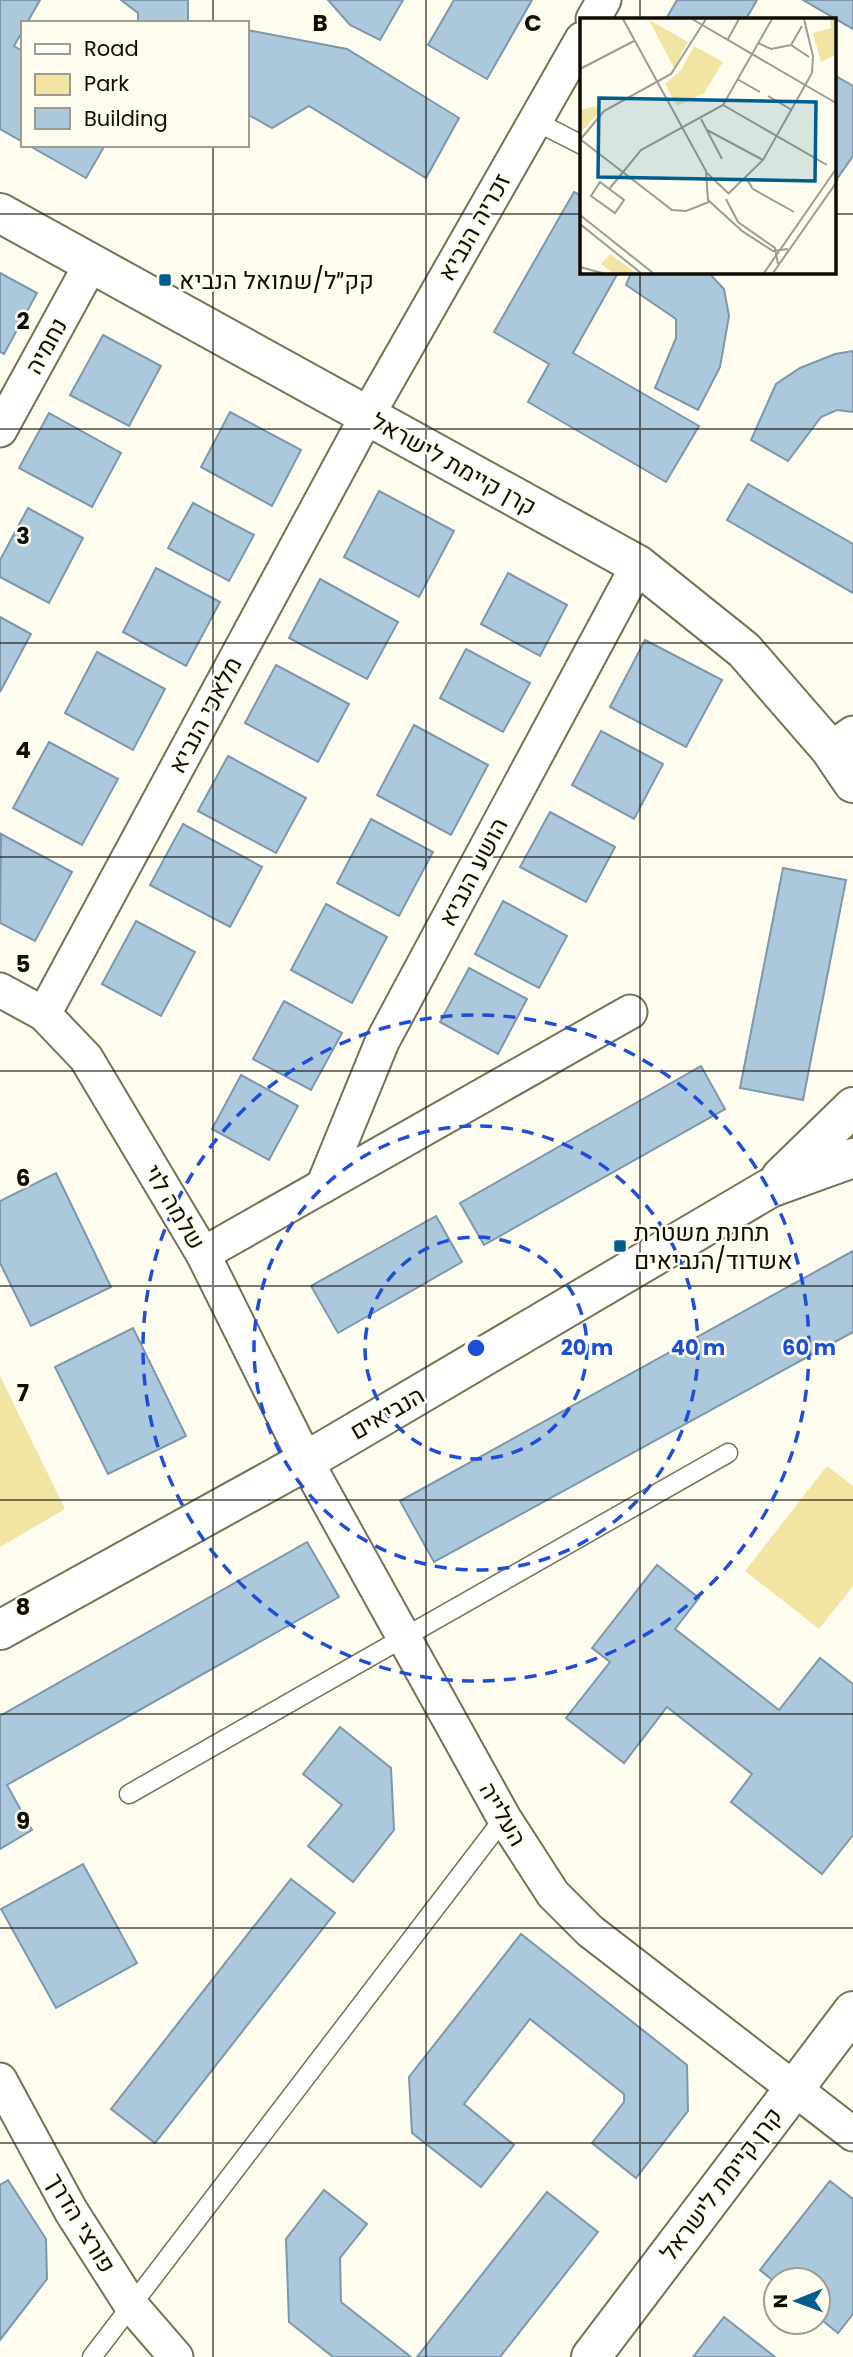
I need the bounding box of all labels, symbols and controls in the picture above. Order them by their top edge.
text: B [312,7,328,39]
text: C [524,7,542,39]
inset map [580,18,836,273]
legend [21,21,248,147]
text: Road [84,34,139,63]
text: Park [84,69,129,98]
text: Building [84,104,168,133]
street label: זכריה הנביא [430,167,518,287]
place label: קק״ל/שמואל הנביא [179,264,374,297]
marker: קק״ל/שמואל הנביא [157,272,173,288]
text: 2 [16,305,30,337]
street label: נחמיה [17,312,75,380]
street label: קרן קיימת לישראל [365,405,543,523]
text: 3 [16,520,30,552]
street label: מלאכי הנביא [160,651,250,779]
text: 4 [15,734,31,766]
street label: הושע הנביא [431,812,515,932]
text: 5 [16,948,30,980]
street label: שלמה לוי [137,1158,213,1256]
text: 6 [16,1162,30,1194]
place label: תחנת משטרת אשדוד/הנביאים [634,1216,793,1277]
marker: תחנת משטרת אשדוד/הנביאים [612,1238,628,1254]
text: 20 m [561,1333,613,1362]
text: 40 m [671,1333,725,1362]
text: 60 m [782,1333,836,1362]
centre of rings [464,1336,488,1360]
text: 7 [17,1377,29,1409]
street label: הנביאים [344,1379,430,1447]
text: 8 [16,1591,30,1623]
street label: העלייה [471,1776,535,1852]
text: 9 [16,1805,30,1837]
street label: קרן קיימת לישראל [652,2101,790,2267]
street label: פורצי הדרך [38,2167,124,2279]
north arrow [762,2266,832,2336]
text: N [767,2294,794,2309]

